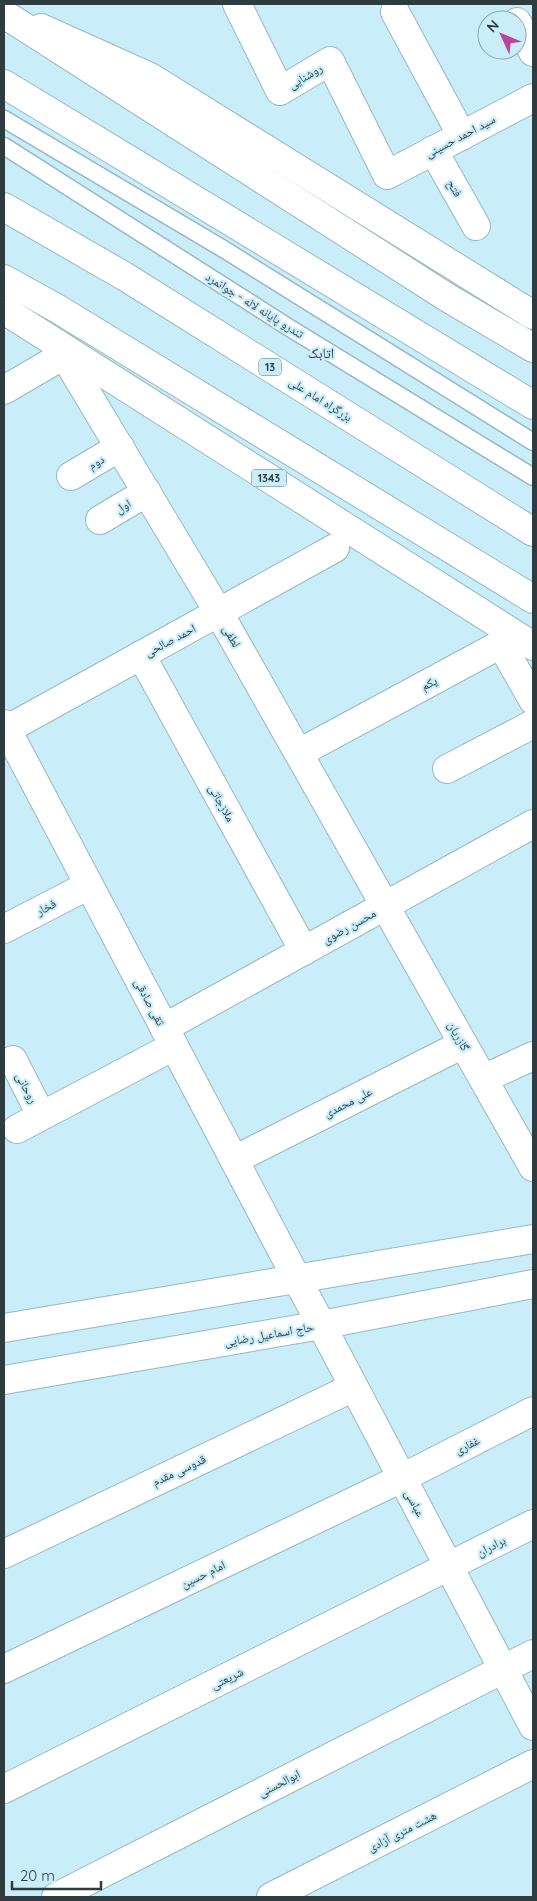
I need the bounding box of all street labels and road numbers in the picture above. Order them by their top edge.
street label: روشنایی [285,60,325,92]
street label: سید احمد حسینی [422,111,498,161]
street label: فتح [444,177,466,199]
street label: تندرو پایانه لاله - جوانمرد [203,269,307,342]
road number: 13 [259,358,281,376]
street label: بزرگراه امام علی [286,374,355,425]
street label: دوم [85,451,107,473]
road number: 1343 [252,469,286,486]
street label: اول [112,495,134,516]
street label: احمد صالحی [142,620,198,660]
street label: لطفی [220,622,244,650]
street label: یکم [418,673,440,694]
street label: ملازجاتی [206,782,238,824]
street label: فخار [32,896,59,919]
street label: محسن رضوی [320,905,378,947]
street label: تقی صادقی [131,976,169,1028]
street label: گازریان [445,1019,473,1054]
street label: روحانی [13,1070,41,1106]
street label: علی محمدی [321,1084,375,1120]
street label: حاج اسماعیل رضایی [223,1319,315,1349]
street label: غفاری [452,1432,482,1458]
street label: قدوسی مقدم [150,1451,209,1490]
street label: عباسی [401,1487,428,1519]
street label: برادران [474,1532,508,1560]
street label: امام حسین [178,1557,228,1592]
street label: شریعتی [208,1664,246,1692]
street label: ابوالحسنی [256,1766,303,1800]
street label: هشت متری آزادی [365,1807,439,1855]

